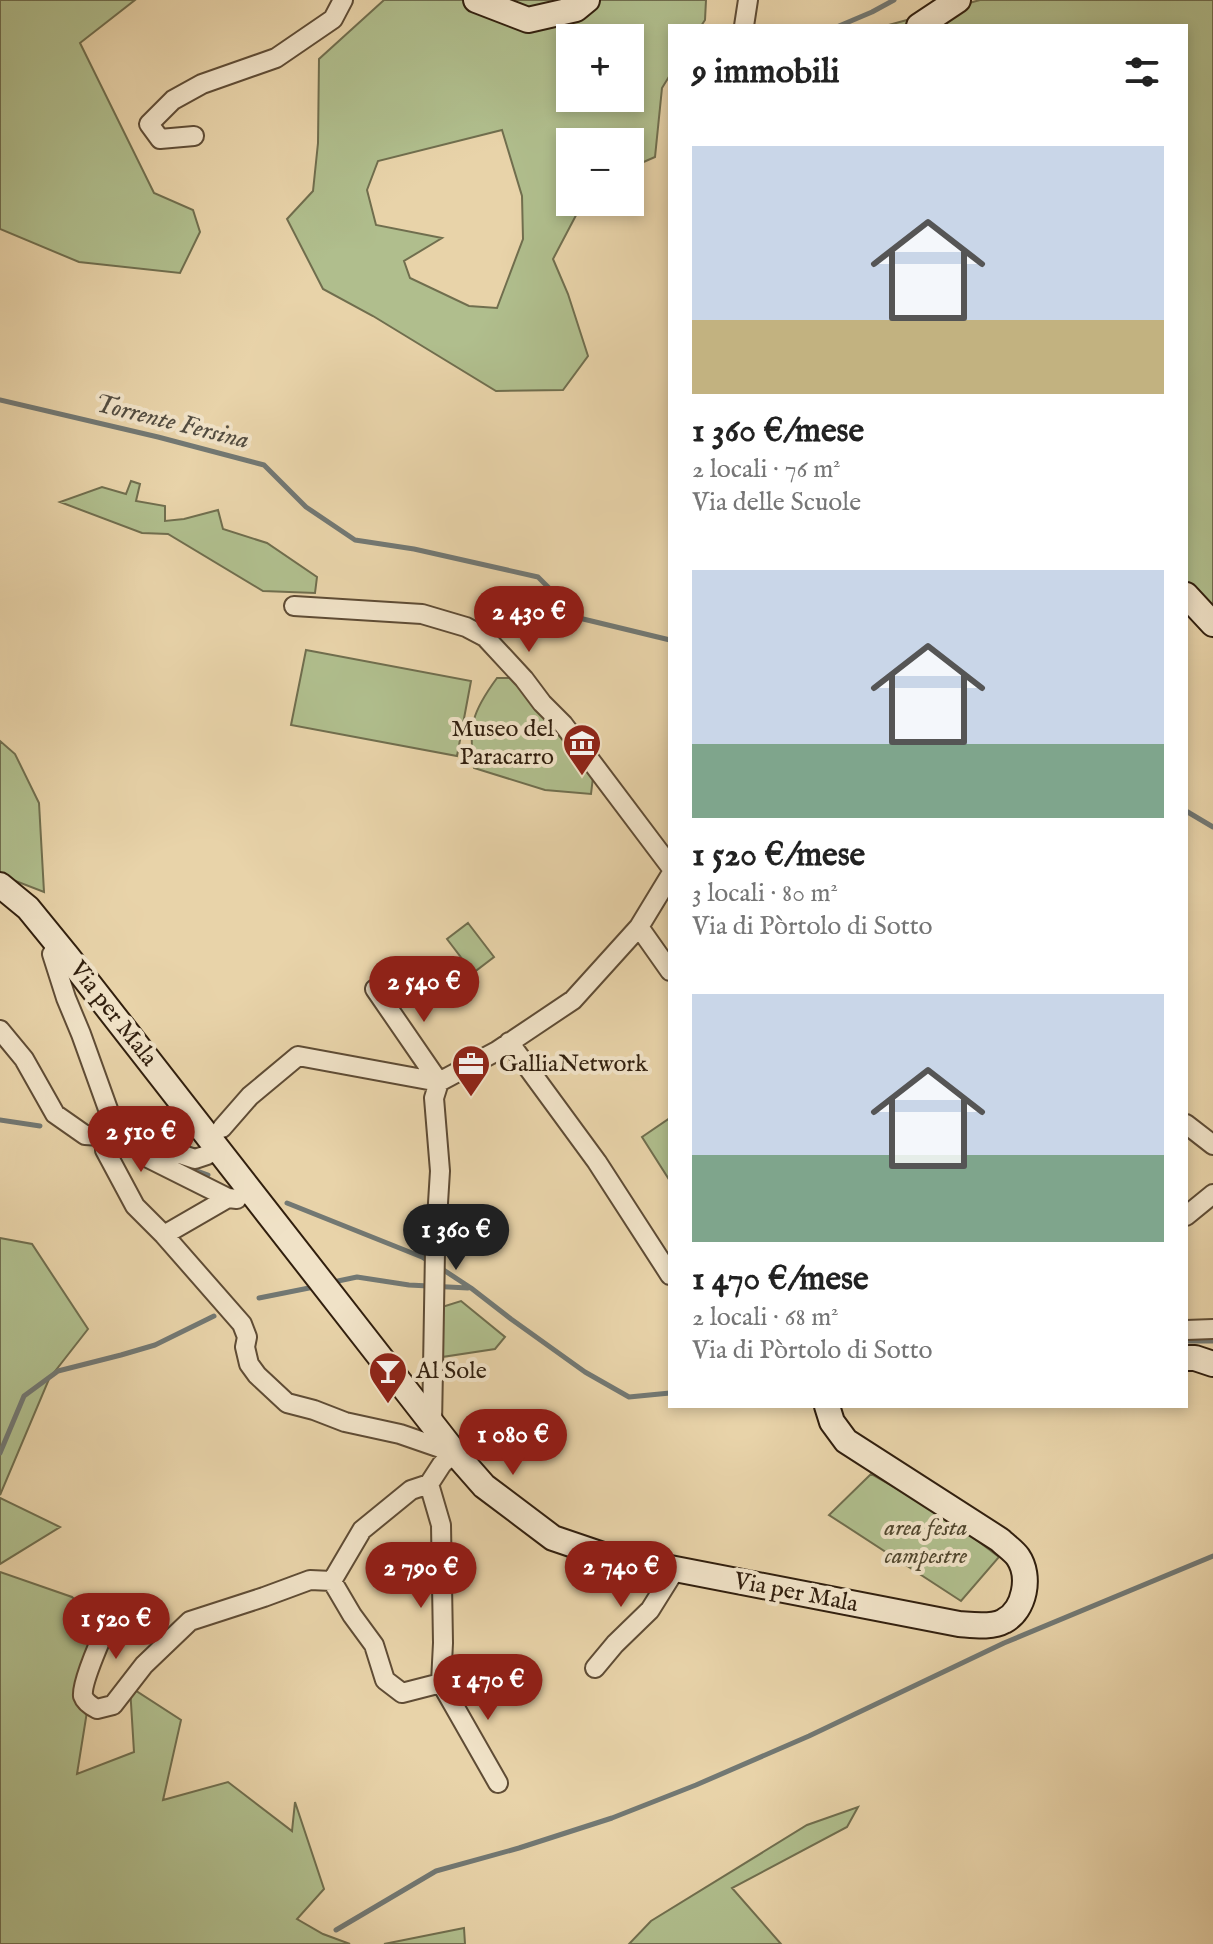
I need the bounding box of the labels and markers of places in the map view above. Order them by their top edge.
pin: 2 430 € [455,586,603,654]
place label: Museo del Paracarro [451,714,554,773]
museum icon: Museo del Paracarro [561,722,603,777]
pin: 2 540 € [350,956,498,1024]
office icon: GalliaNetwork [450,1043,492,1098]
place label: GalliaNetwork [499,1049,648,1080]
pin: 2 510 € [67,1106,215,1174]
pin: 1 360 € [382,1204,530,1272]
bar icon: Al Sole [367,1350,409,1405]
place label: Al Sole [415,1356,487,1387]
pin: 1 080 € [439,1409,587,1477]
pin: 2 740 € [547,1541,695,1609]
pin: 2 790 € [347,1542,495,1610]
pin: 1 520 € [42,1593,190,1661]
pin: 1 470 € [414,1654,562,1722]

